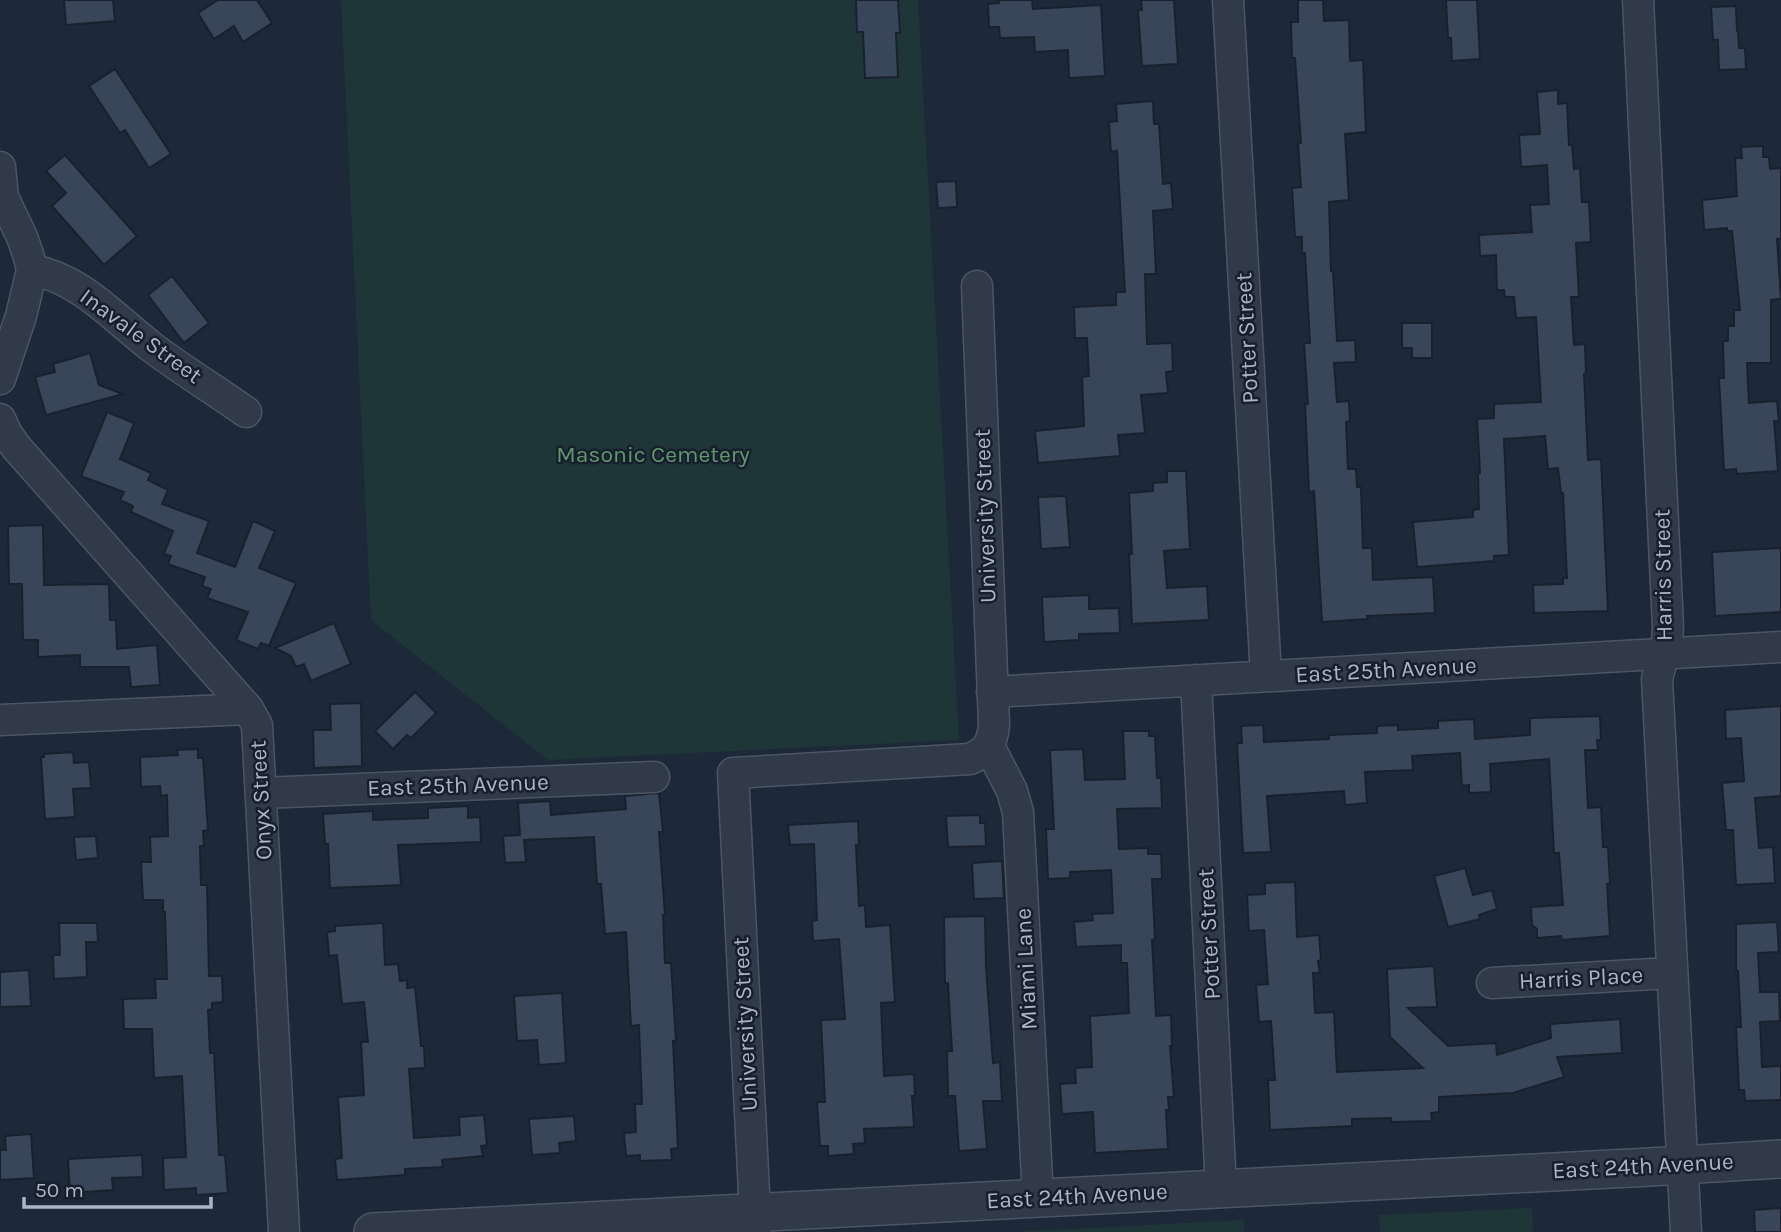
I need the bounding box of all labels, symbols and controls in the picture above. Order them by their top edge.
street label: Potter Street [1230,271,1264,404]
street label: Inavale Street [75,283,207,389]
street label: University Street [968,428,1002,604]
park label: Masonic Cemetery [556,441,750,468]
street label: Harris Street [1648,508,1678,641]
street label: East 25th Avenue [1295,652,1477,688]
street label: Onyx Street [244,739,278,861]
street label: East 25th Avenue [367,768,549,802]
street label: Potter Street [1192,867,1226,1000]
street label: Miami Lane [1009,907,1043,1031]
street label: University Street [727,936,763,1112]
street label: Harris Place [1518,961,1644,995]
street label: East 24th Avenue [1552,1148,1734,1184]
scale bar [24,1166,212,1210]
text: 50 m [35,1178,84,1202]
street label: East 24th Avenue [986,1178,1168,1214]

